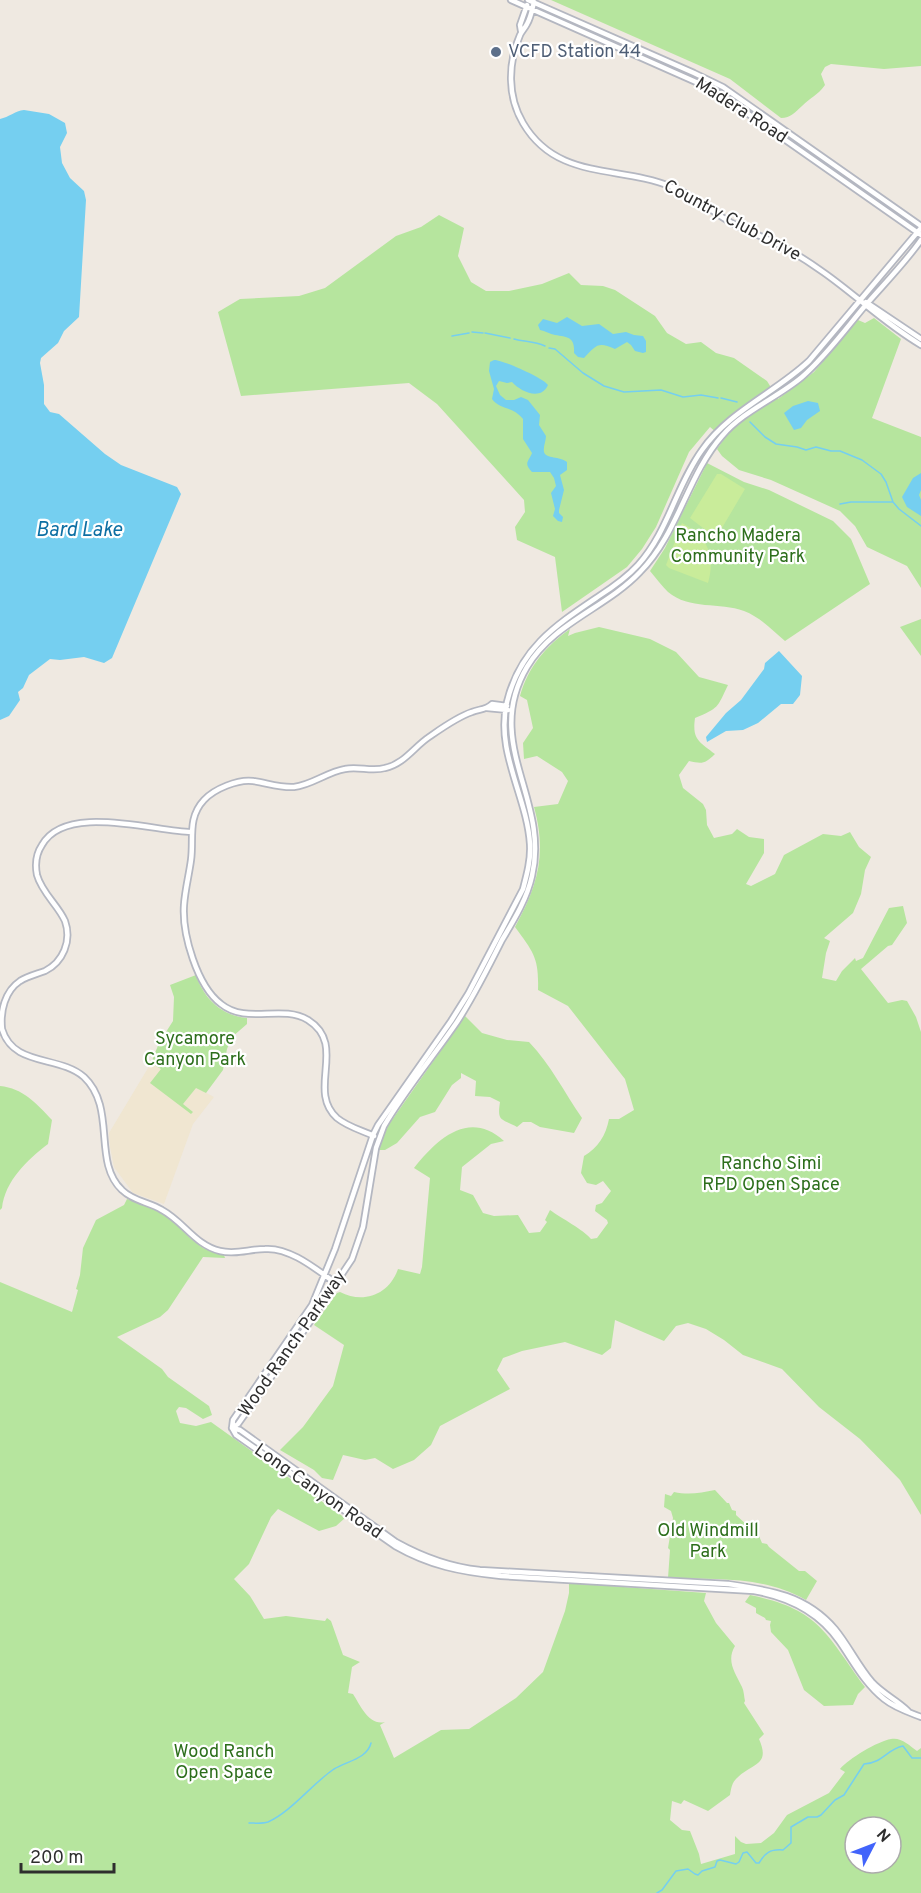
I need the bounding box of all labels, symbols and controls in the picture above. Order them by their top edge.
place label: VCFD Station 44 [508,41,641,64]
marker: VCFD Station 44 [489,45,503,59]
street label: Madera Road [690,73,792,149]
street label: Country Club Drive [659,175,805,267]
water label: Bard Lake [36,518,123,544]
park label: Rancho Madera Community Park [671,525,805,569]
park label: Sycamore Canyon Park [144,1028,246,1072]
park label: Rancho Simi RPD Open Space [702,1153,840,1197]
street label: Wood Ranch Parkway [234,1266,352,1422]
street label: Long Canyon Road [249,1439,387,1545]
park label: Old Windmill Park [657,1520,759,1564]
park label: Wood Ranch Open Space [174,1741,274,1785]
north arrow [843,1815,903,1875]
text: N [871,1825,894,1847]
scale bar [21,1836,114,1874]
text: 200 m [30,1847,83,1870]

